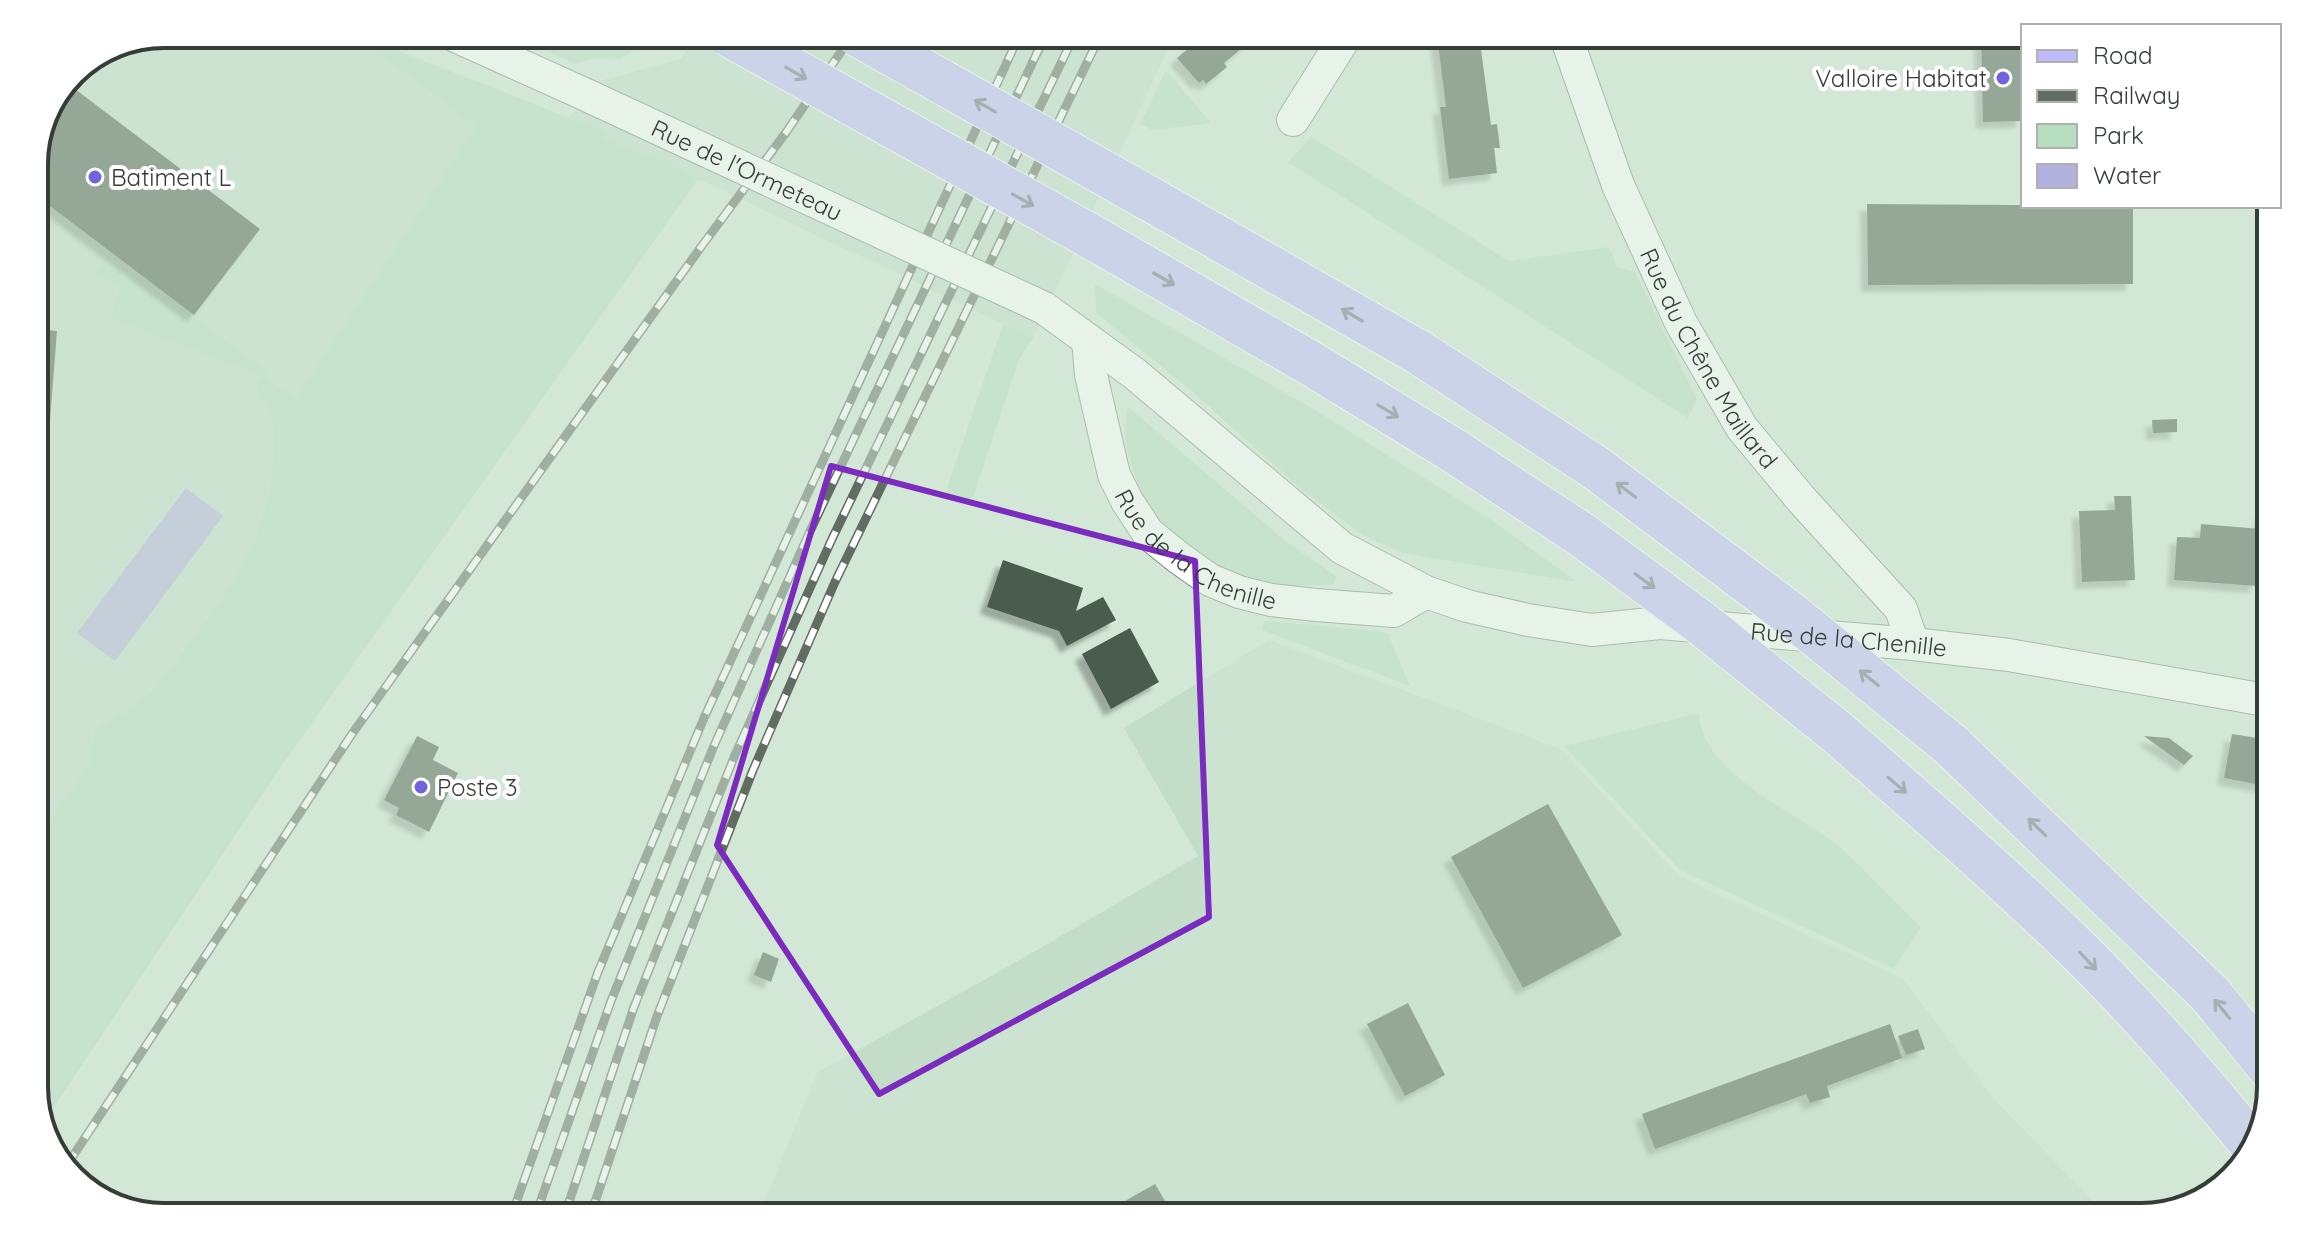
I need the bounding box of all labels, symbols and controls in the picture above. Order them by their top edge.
legend [2021,24,2281,208]
text: Road [2093,40,2153,70]
place label: Valloire Habitat [1815,63,1987,93]
one-way arrow [784,65,807,81]
marker: Valloire Habitat [1994,69,2012,87]
text: Railway [2093,80,2180,110]
one-way arrow [973,98,997,113]
street label: Rue de l'Ormeteau [647,112,847,227]
text: Park [2093,120,2144,150]
text: Water [2093,160,2161,190]
place label: Batiment L [111,162,231,192]
marker: Batiment L [86,168,104,186]
one-way arrow [1010,192,1034,208]
street label: Rue du Chêne Maillard [1634,243,1784,474]
one-way arrow [1152,271,1175,287]
one-way arrow [1341,307,1365,322]
one-way arrow [1376,403,1399,419]
one-way arrow [1616,482,1637,499]
street label: Rue de la Chenille [1108,484,1280,616]
one-way arrow [1634,573,1656,590]
street label: Rue de la Chenille [1749,616,1949,663]
one-way arrow [1859,669,1880,687]
place label: Poste 3 [437,772,518,802]
one-way arrow [1886,776,1906,794]
marker: Poste 3 [412,778,430,796]
one-way arrow [2027,817,2047,836]
one-way arrow [2078,951,2097,970]
one-way arrow [2213,999,2231,1020]

